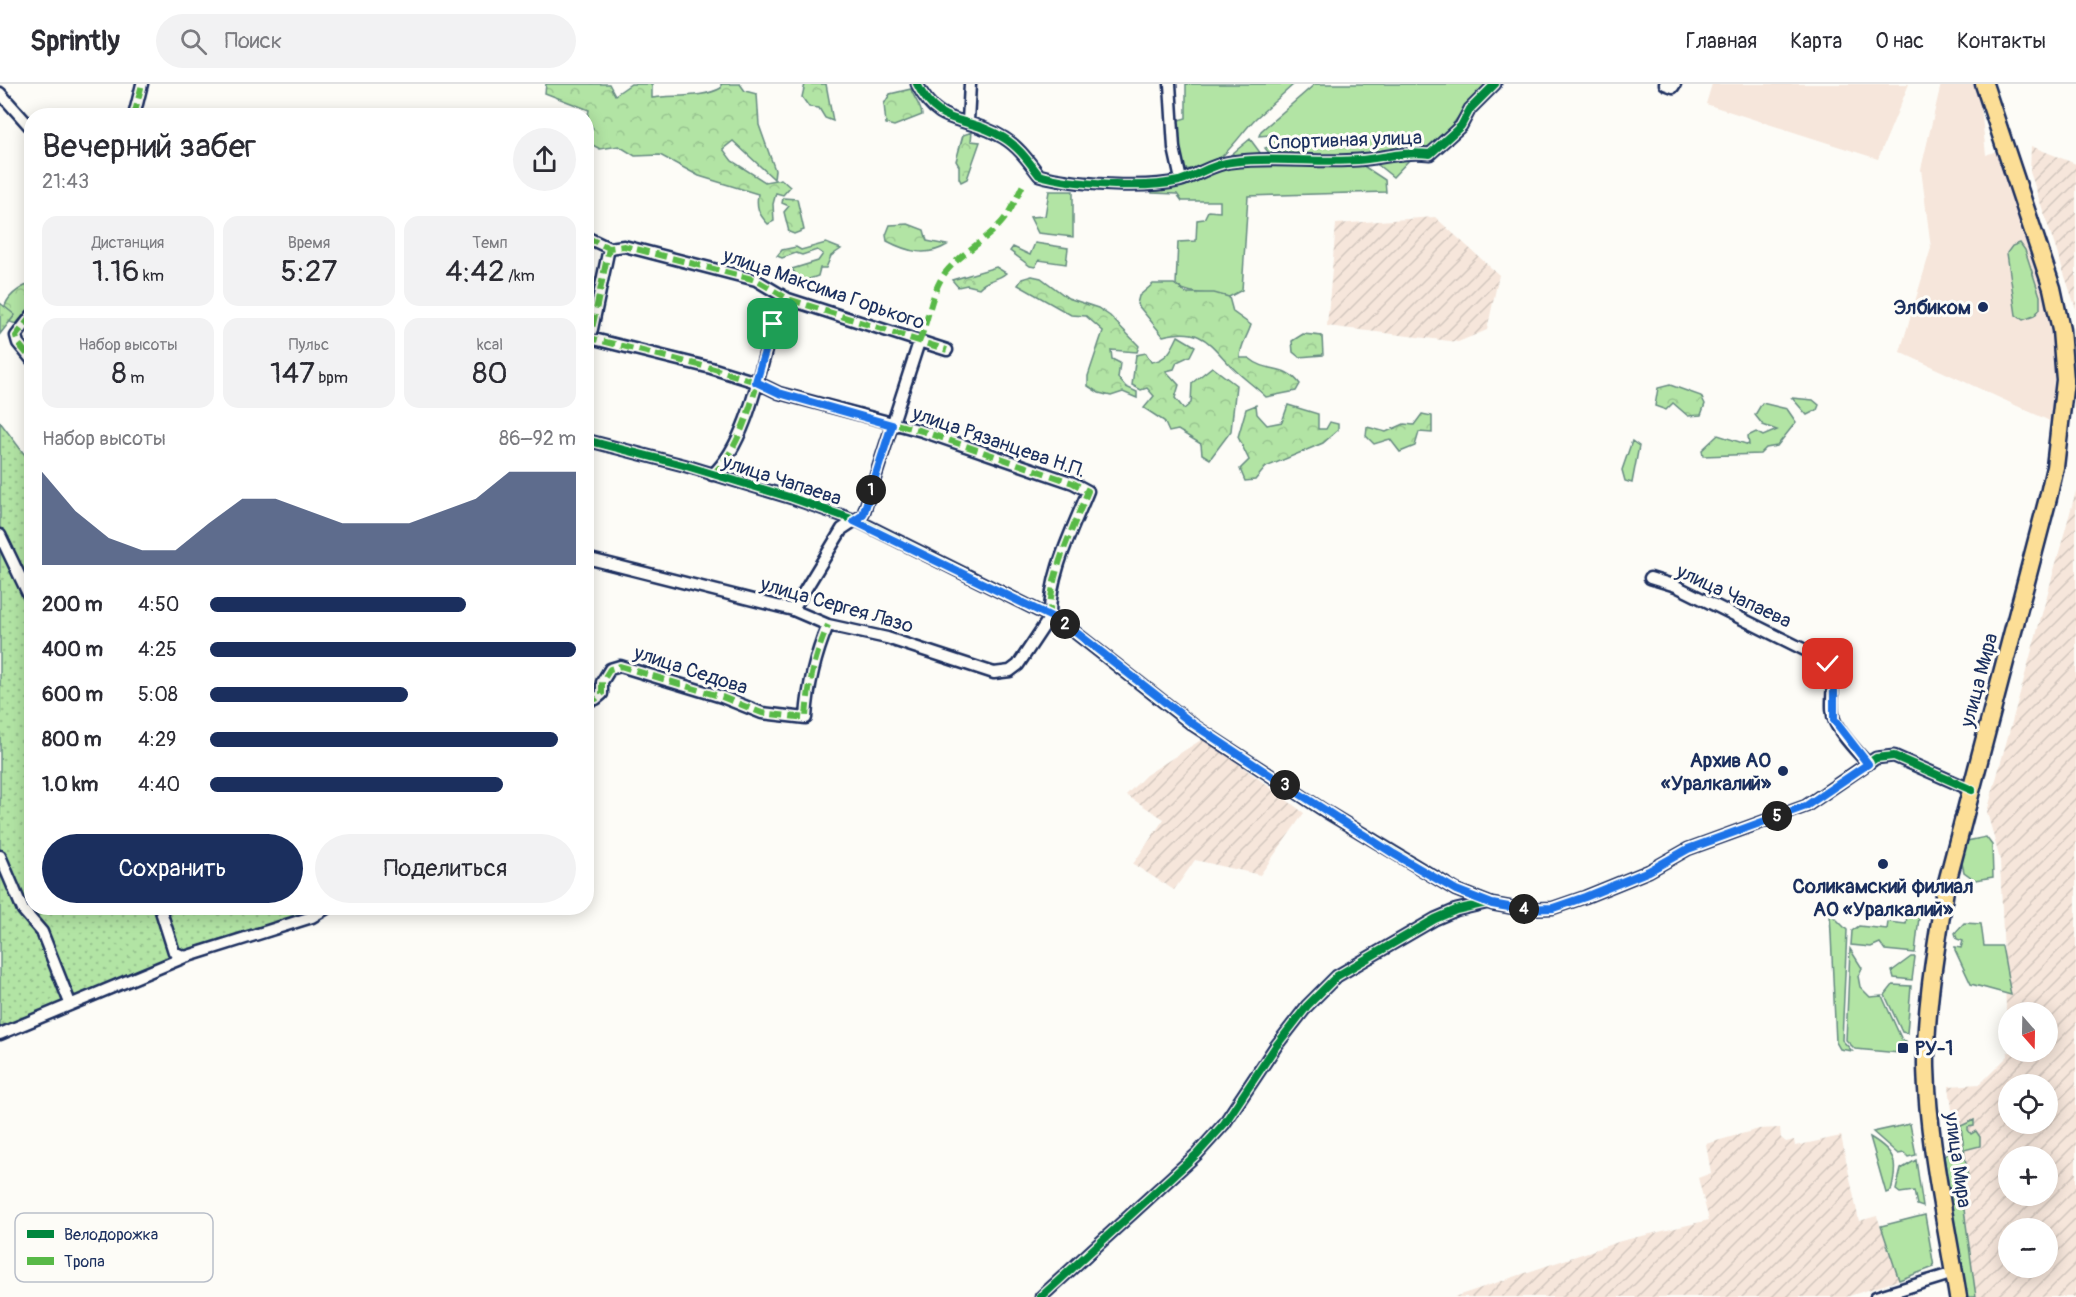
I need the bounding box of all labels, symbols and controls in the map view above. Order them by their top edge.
search box [156,14,576,68]
text: Sprintly [30,24,120,59]
icon: search [177,25,210,58]
text: Поиск [225,27,282,55]
text: Главная [1686,28,1757,55]
text: Карта [1790,28,1842,55]
text: О нас [1875,28,1924,55]
text: Контакты [1957,28,2046,55]
street label: Спортивная улица [1267,125,1423,155]
text: Вечерний забег [42,126,256,167]
button: share [513,128,576,191]
text: 21:43 [42,169,89,194]
text: Дистанция [92,233,164,253]
text: Время [288,233,330,253]
text: Темп [472,233,508,253]
street label: улица Максима Горького [719,242,928,335]
text: 1.16 [92,253,140,290]
text: 5:27 [281,253,337,290]
text: 4:42 [445,253,505,290]
text: km [140,266,164,286]
text: /km [505,266,535,286]
place label: Элбиком [1894,295,1971,320]
pin [747,298,798,349]
marker: Элбиком [1976,300,1990,314]
icon: arrive [756,307,789,340]
text: Набор высоты [78,335,178,355]
text: Пульс [289,335,329,355]
text: kcal [477,335,503,355]
text: 8 [112,355,127,392]
text: 147 [270,355,315,392]
text: 80 [472,355,508,392]
text: m [127,368,144,388]
text: bpm [315,368,348,388]
street label: улица Рязанцева Н.П. [908,400,1089,483]
text: Набор высоты [42,426,166,451]
text: 86–92 m [499,426,576,451]
street label: улица Чапаева [718,449,845,511]
pin: 1 [856,475,886,505]
text: 1 [868,480,874,500]
street label: улица Чапаева [1672,558,1795,634]
street label: улица Сергея Лазо [757,571,917,639]
text: 200 m [42,592,103,617]
text: 4:50 [138,592,179,617]
pin: 2 [1050,609,1080,639]
text: 2 [1061,614,1069,634]
street label: улица Мира [1954,630,2004,731]
text: 400 m [42,637,103,662]
text: 4:25 [138,637,177,662]
pin [1802,638,1853,689]
street label: улица Седова [630,640,751,700]
icon: check [1811,647,1844,680]
text: 600 m [42,682,103,707]
text: 5:08 [138,682,178,707]
text: 800 m [42,727,102,752]
text: 4:29 [138,727,176,752]
place label: Архив АО «Уралкалий» [1661,748,1772,796]
marker: Архив АО «Уралкалий» [1776,764,1790,778]
pin: 3 [1270,770,1300,800]
text: 1.0 km [42,772,98,797]
text: 4:40 [138,772,180,797]
text: 3 [1281,775,1289,795]
pin: 5 [1762,801,1792,831]
text: 5 [1773,806,1781,826]
button: Сохранить [42,834,303,903]
button: Поделиться [315,834,576,903]
marker: Соликамский филиал АО «Уралкалий» [1876,857,1890,871]
place label: Соликамский филиал АО «Уралкалий» [1793,874,1973,922]
pin: 4 [1509,894,1539,924]
text: 4 [1519,899,1529,919]
north arrow [1998,1002,2058,1062]
map controls [1998,1002,2058,1278]
place label: РУ-1 [1915,1036,1953,1061]
marker: РУ-1 [1896,1041,1910,1055]
button: locate [1998,1074,2058,1134]
street label: улица Мира [1939,1110,1977,1209]
button: + [1998,1146,2058,1206]
legend [15,1213,213,1282]
button: − [1998,1218,2058,1278]
text: Велодорожка [64,1225,158,1245]
text: Тропа [64,1252,105,1272]

